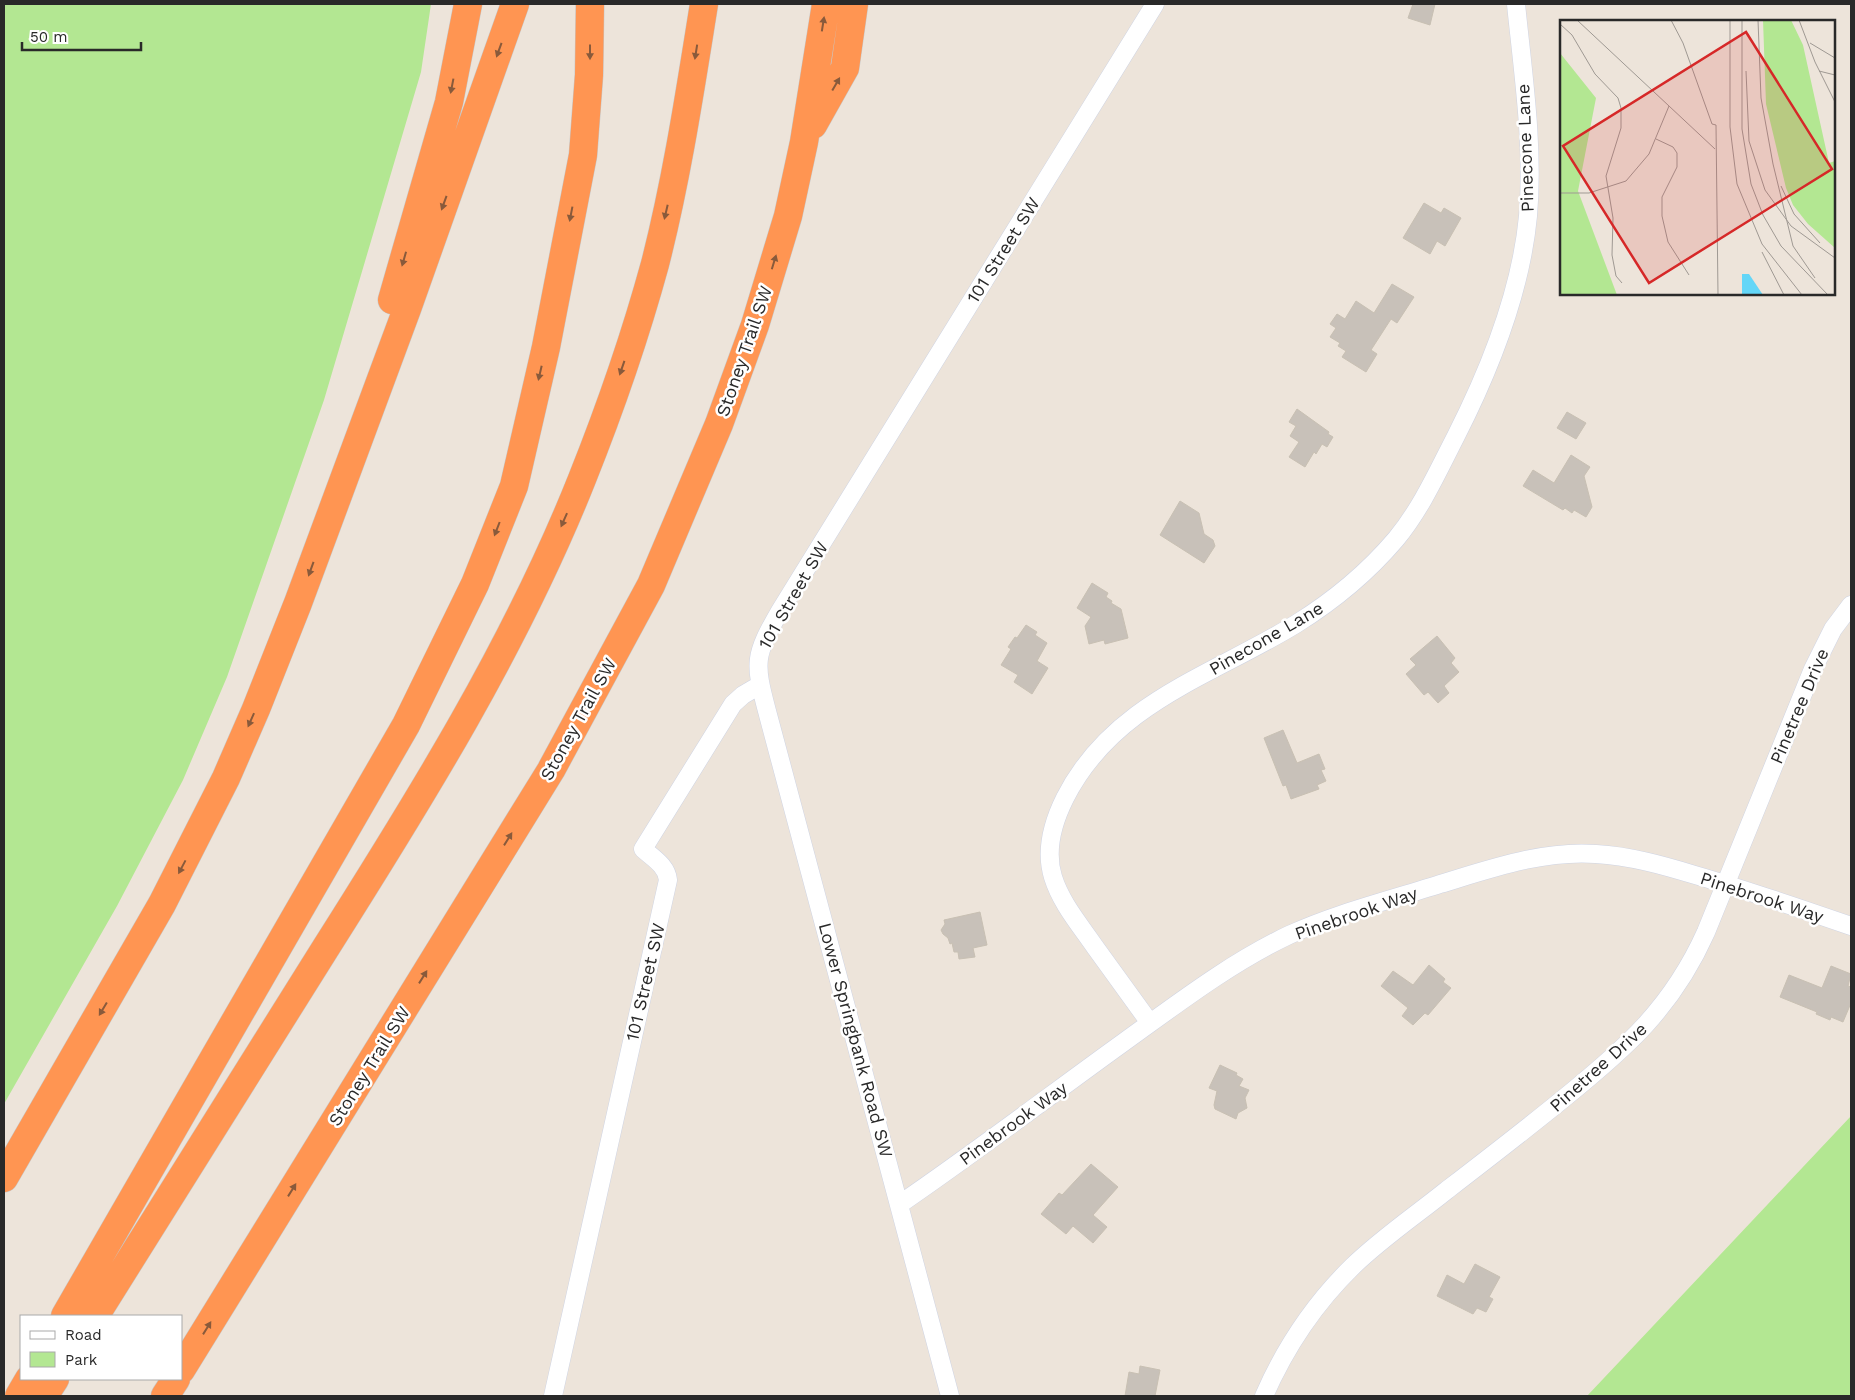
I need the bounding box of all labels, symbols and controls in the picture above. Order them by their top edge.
one-way arrow [819,16,827,32]
scale bar [22,20,141,52]
inset map [1560,20,1835,295]
text: 50 m [30,28,67,46]
one-way arrow [495,42,502,57]
one-way arrow [692,44,700,60]
one-way arrow [585,45,593,61]
one-way arrow [832,77,841,90]
one-way arrow [448,78,456,94]
street label: Pinecone Lane [1512,84,1538,212]
street label: 101 Street SW [962,193,1044,307]
one-way arrow [440,196,448,211]
one-way arrow [662,204,670,219]
one-way arrow [567,206,575,222]
one-way arrow [399,252,407,267]
one-way arrow [771,255,779,270]
street label: Stoney Trail SW [712,283,776,419]
one-way arrow [618,361,626,376]
one-way arrow [536,366,544,381]
one-way arrow [560,513,568,527]
one-way arrow [492,522,500,536]
street label: 101 Street SW [754,538,832,652]
one-way arrow [307,562,315,577]
street label: Pinecone Lane [1205,597,1327,679]
street label: Pinetree Drive [1765,645,1833,767]
street label: Stoney Trail SW [536,654,620,784]
one-way arrow [246,713,254,727]
one-way arrow [504,832,513,845]
one-way arrow [178,860,186,875]
street label: Pinebrook Way [1698,867,1827,927]
street label: Pinebrook Way [1292,882,1421,944]
street label: Lower Springbank Road SW [815,920,897,1160]
street label: 101 Street SW [621,921,669,1043]
one-way arrow [419,971,428,984]
street label: Stoney Trail SW [324,1002,414,1130]
one-way arrow [98,1003,107,1016]
street label: Pinetree Drive [1545,1018,1651,1116]
street label: Pinebrook Way [955,1076,1072,1169]
one-way arrow [287,1183,297,1197]
legend [20,1315,182,1380]
one-way arrow [202,1322,211,1335]
text: Road [65,1326,102,1344]
text: Park [65,1351,98,1369]

